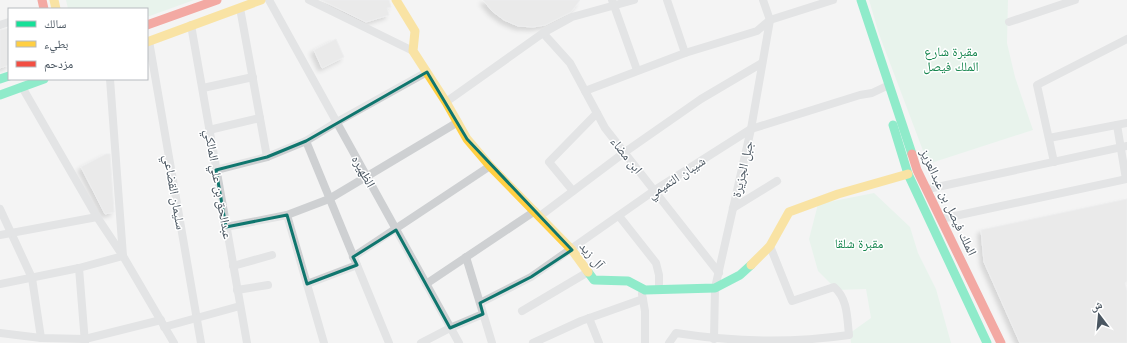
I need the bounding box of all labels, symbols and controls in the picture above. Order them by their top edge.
legend [8,8,148,80]
text: سالك [44,16,66,32]
text: بطيء [44,36,68,54]
park label: مقبرة شارع الملك فيصل [923,43,979,76]
text: مزدحم [44,56,73,72]
street label: عبدالحق بن علي المالكي [198,128,237,241]
street label: ابن مضاء [606,133,647,178]
street label: جبل الجزيرة [728,139,758,199]
street label: الملك فيصل بن عبدالعزيز [915,145,981,259]
street label: الظهيره [347,152,379,191]
street label: شيبان التميمي [644,152,710,204]
street label: سليمان القضاعي [157,153,189,231]
park label: مقبرة شلقا [835,235,883,253]
street label: آل زيد [575,238,608,273]
north arrow [1079,295,1119,335]
text: ش [1089,297,1104,315]

